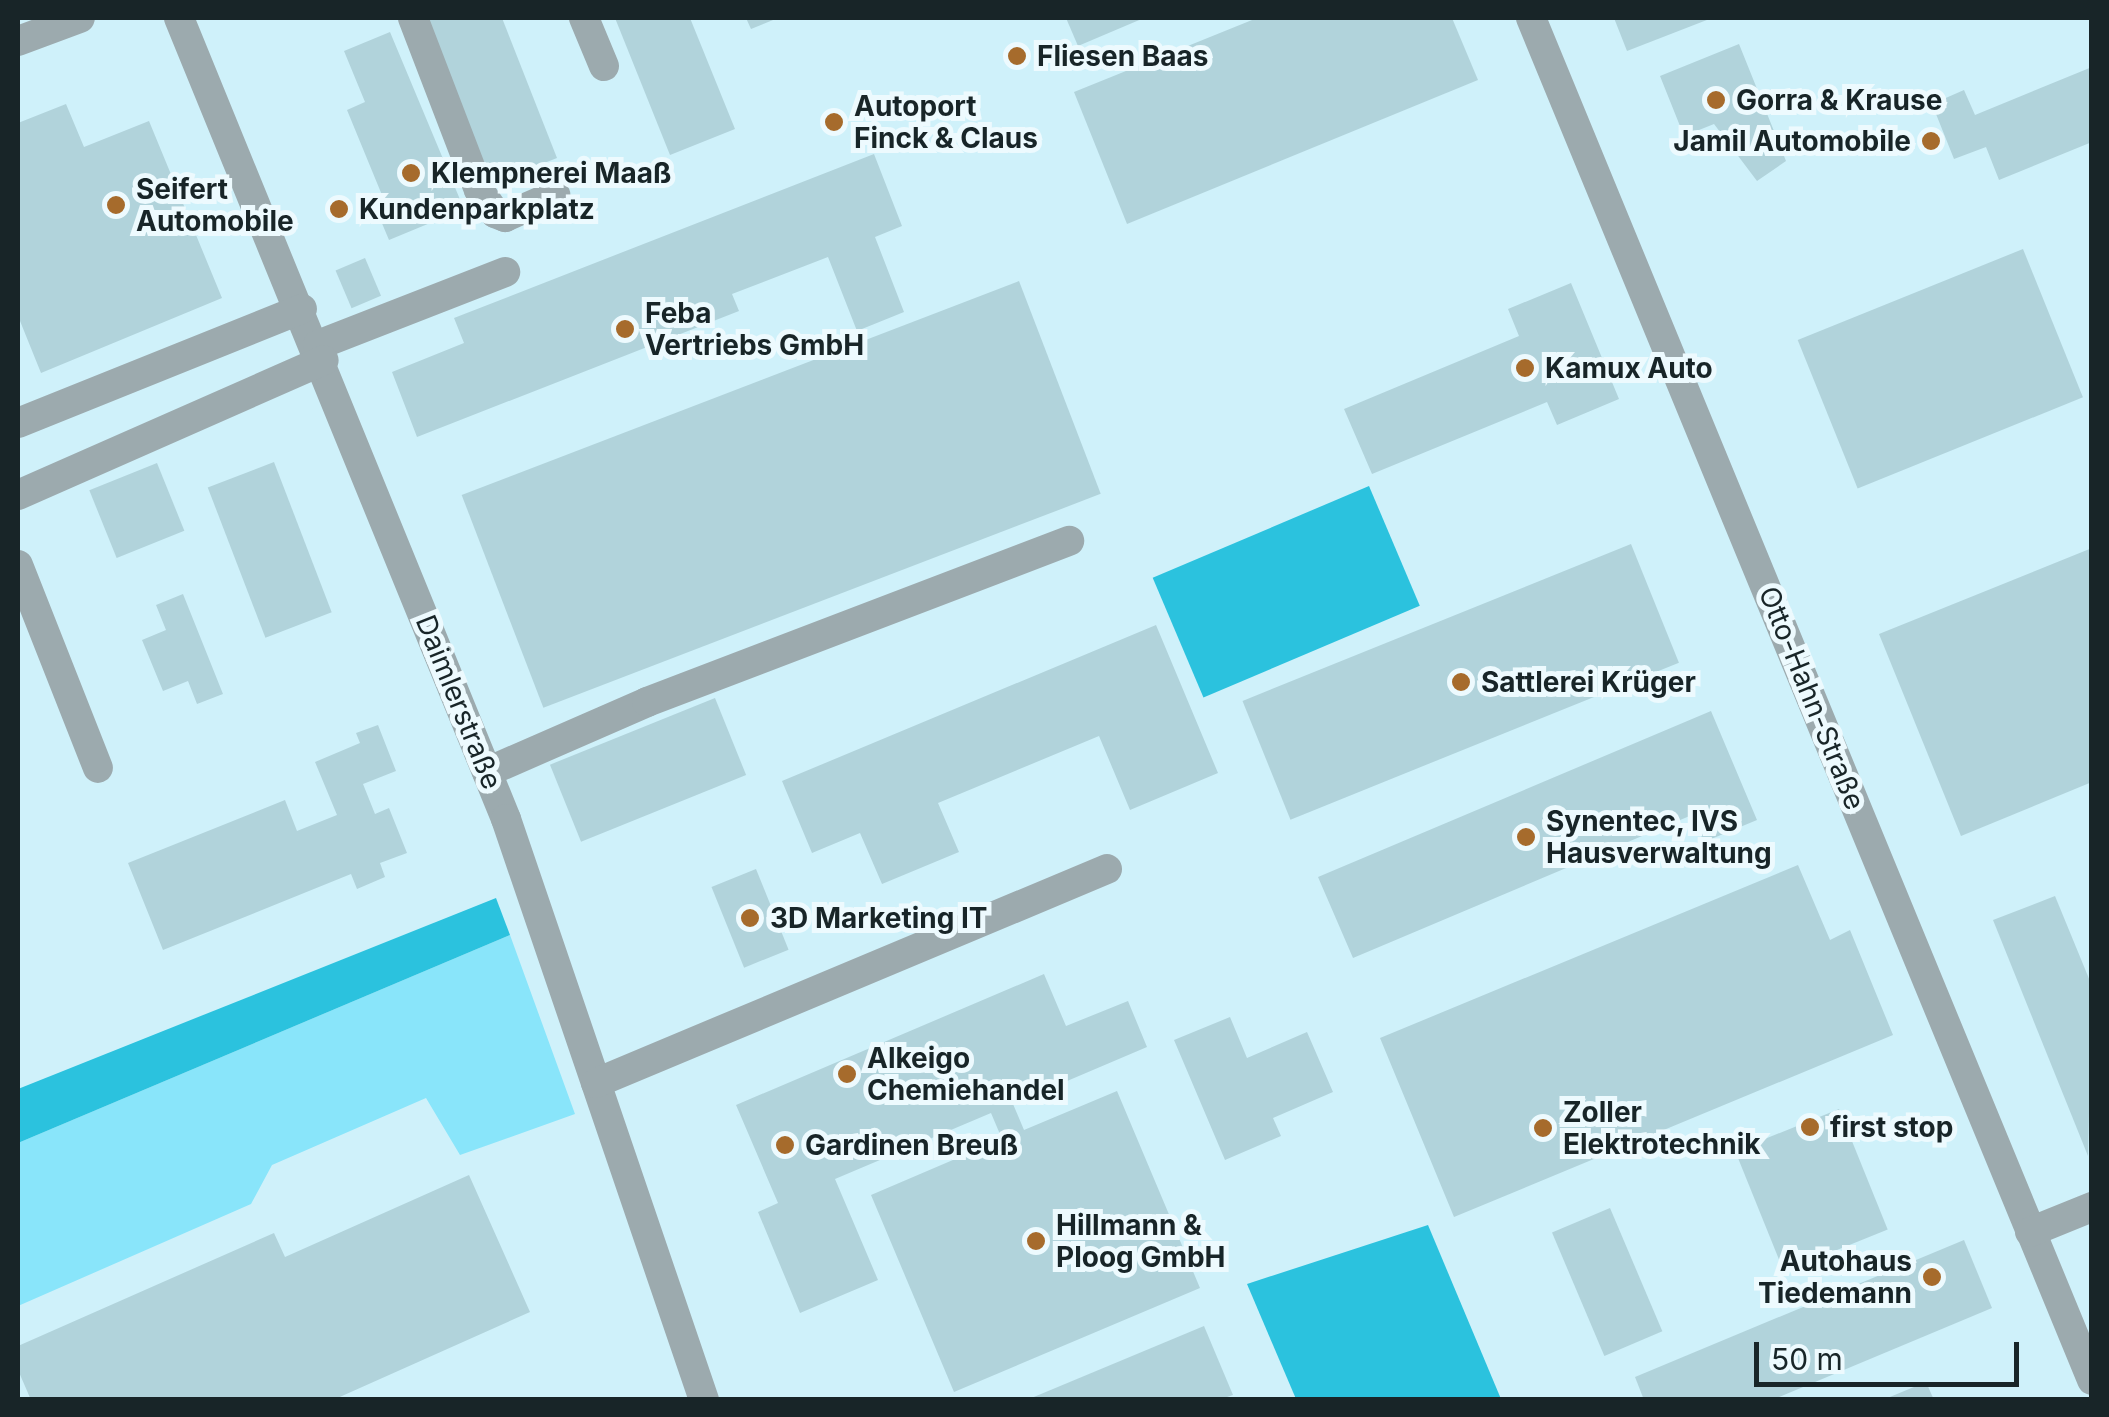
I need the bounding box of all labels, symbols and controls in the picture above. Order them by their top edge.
place label: Fliesen Baas [1037,39,1208,73]
marker: Fliesen Baas [1006,45,1028,67]
place label: Gorra & Krause [1736,83,1942,117]
place label: Autoport Finck & Claus [854,89,1038,155]
marker: Gorra & Krause [1705,89,1727,111]
marker: Autoport Finck & Claus [823,111,845,133]
place label: Jamil Automobile [1673,124,1911,158]
marker: Jamil Automobile [1920,130,1942,152]
place label: Klempnerei Maaß [431,156,671,190]
marker: Klempnerei Maaß [400,162,422,184]
place label: Seifert Automobile [136,172,294,238]
place label: Kundenparkplatz [359,192,595,226]
marker: Seifert Automobile [105,194,127,216]
marker: Kundenparkplatz [328,198,350,220]
place label: Feba Vertriebs GmbH [645,296,864,362]
marker: Feba Vertriebs GmbH [614,318,636,340]
place label: Kamux Auto [1545,351,1713,385]
marker: Kamux Auto [1514,357,1536,379]
street label: Otto-Hahn-Straße [1752,581,1872,815]
street label: Daimlerstraße [409,610,509,794]
place label: Sattlerei Krüger [1481,665,1696,699]
marker: Sattlerei Krüger [1450,671,1472,693]
place label: Synentec, IVS Hausverwaltung [1546,804,1772,870]
marker: Synentec, IVS Hausverwaltung [1515,826,1537,848]
place label: 3D Marketing IT [770,901,988,935]
marker: 3D Marketing IT [739,907,761,929]
place label: Alkeigo Chemiehandel [867,1041,1065,1107]
marker: Alkeigo Chemiehandel [836,1063,858,1085]
place label: Zoller Elektrotechnik [1563,1095,1760,1161]
place label: first stop [1830,1110,1953,1144]
marker: first stop [1799,1116,1821,1138]
marker: Zoller Elektrotechnik [1532,1117,1554,1139]
place label: Gardinen Breuß [805,1128,1018,1162]
marker: Gardinen Breuß [774,1134,796,1156]
place label: Hillmann & Ploog GmbH [1056,1208,1226,1274]
marker: Hillmann & Ploog GmbH [1025,1230,1047,1252]
place label: Autohaus Tiedemann [1758,1244,1912,1310]
marker: Autohaus Tiedemann [1921,1266,1943,1288]
scale bar [1759,1322,2024,1384]
text: 50 m [1771,1341,1843,1377]

